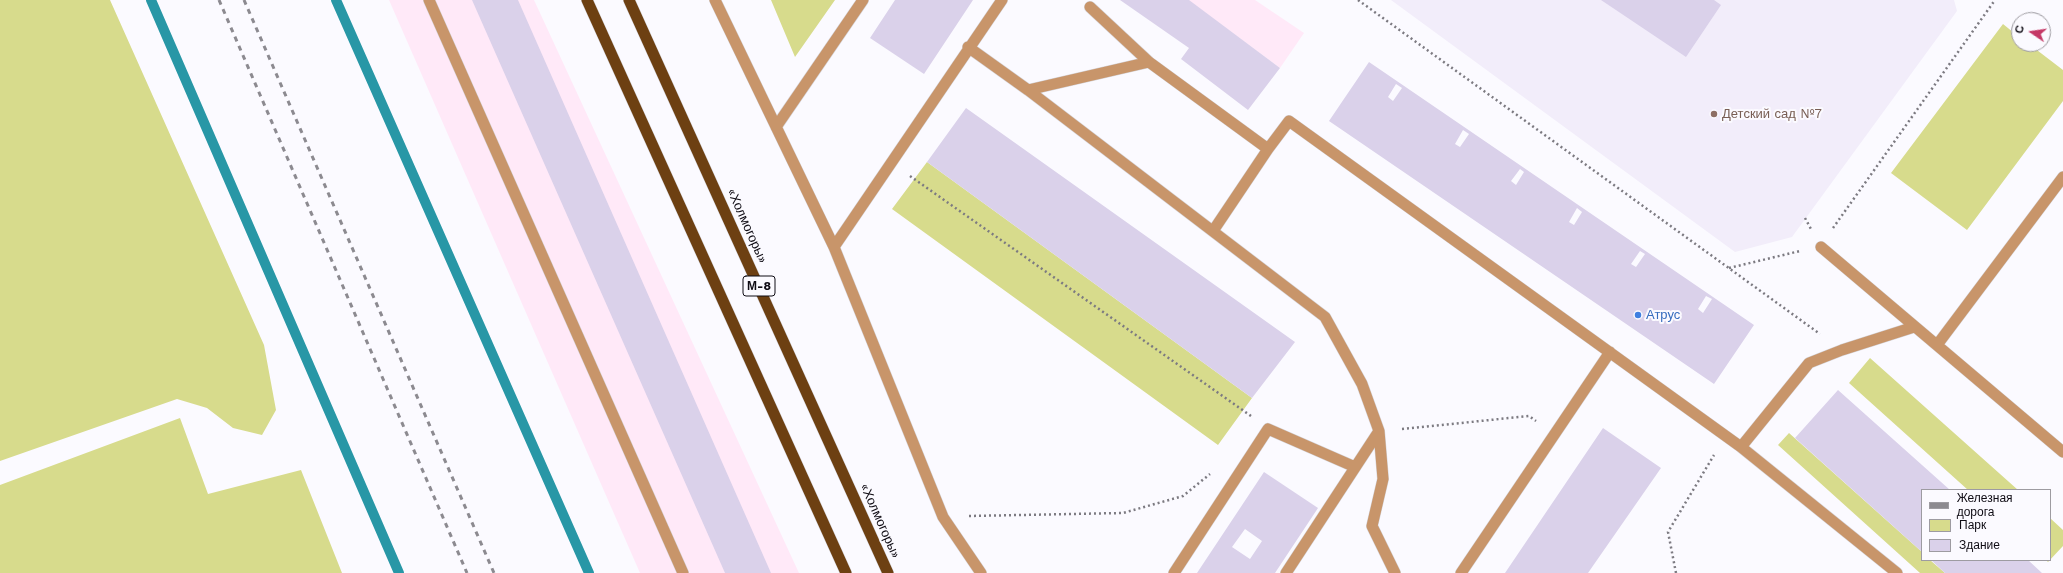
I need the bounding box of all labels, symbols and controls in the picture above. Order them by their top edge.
north arrow [2011,12,2051,52]
text: С [2013,24,2027,35]
place label: Детский сад №7 [1722,106,1822,122]
marker: Детский сад №7 [1709,109,1719,119]
street label: «Холмогоры» [724,186,770,266]
road number: М-8 [743,276,775,296]
place label: Атрус [1646,307,1680,323]
marker: Атрус [1633,310,1643,320]
street label: «Холмогоры» [857,481,903,561]
legend [1921,489,2051,561]
text: Железная дорога [1957,491,2013,519]
text: Парк [1959,518,1986,532]
text: Здание [1959,538,2000,552]

